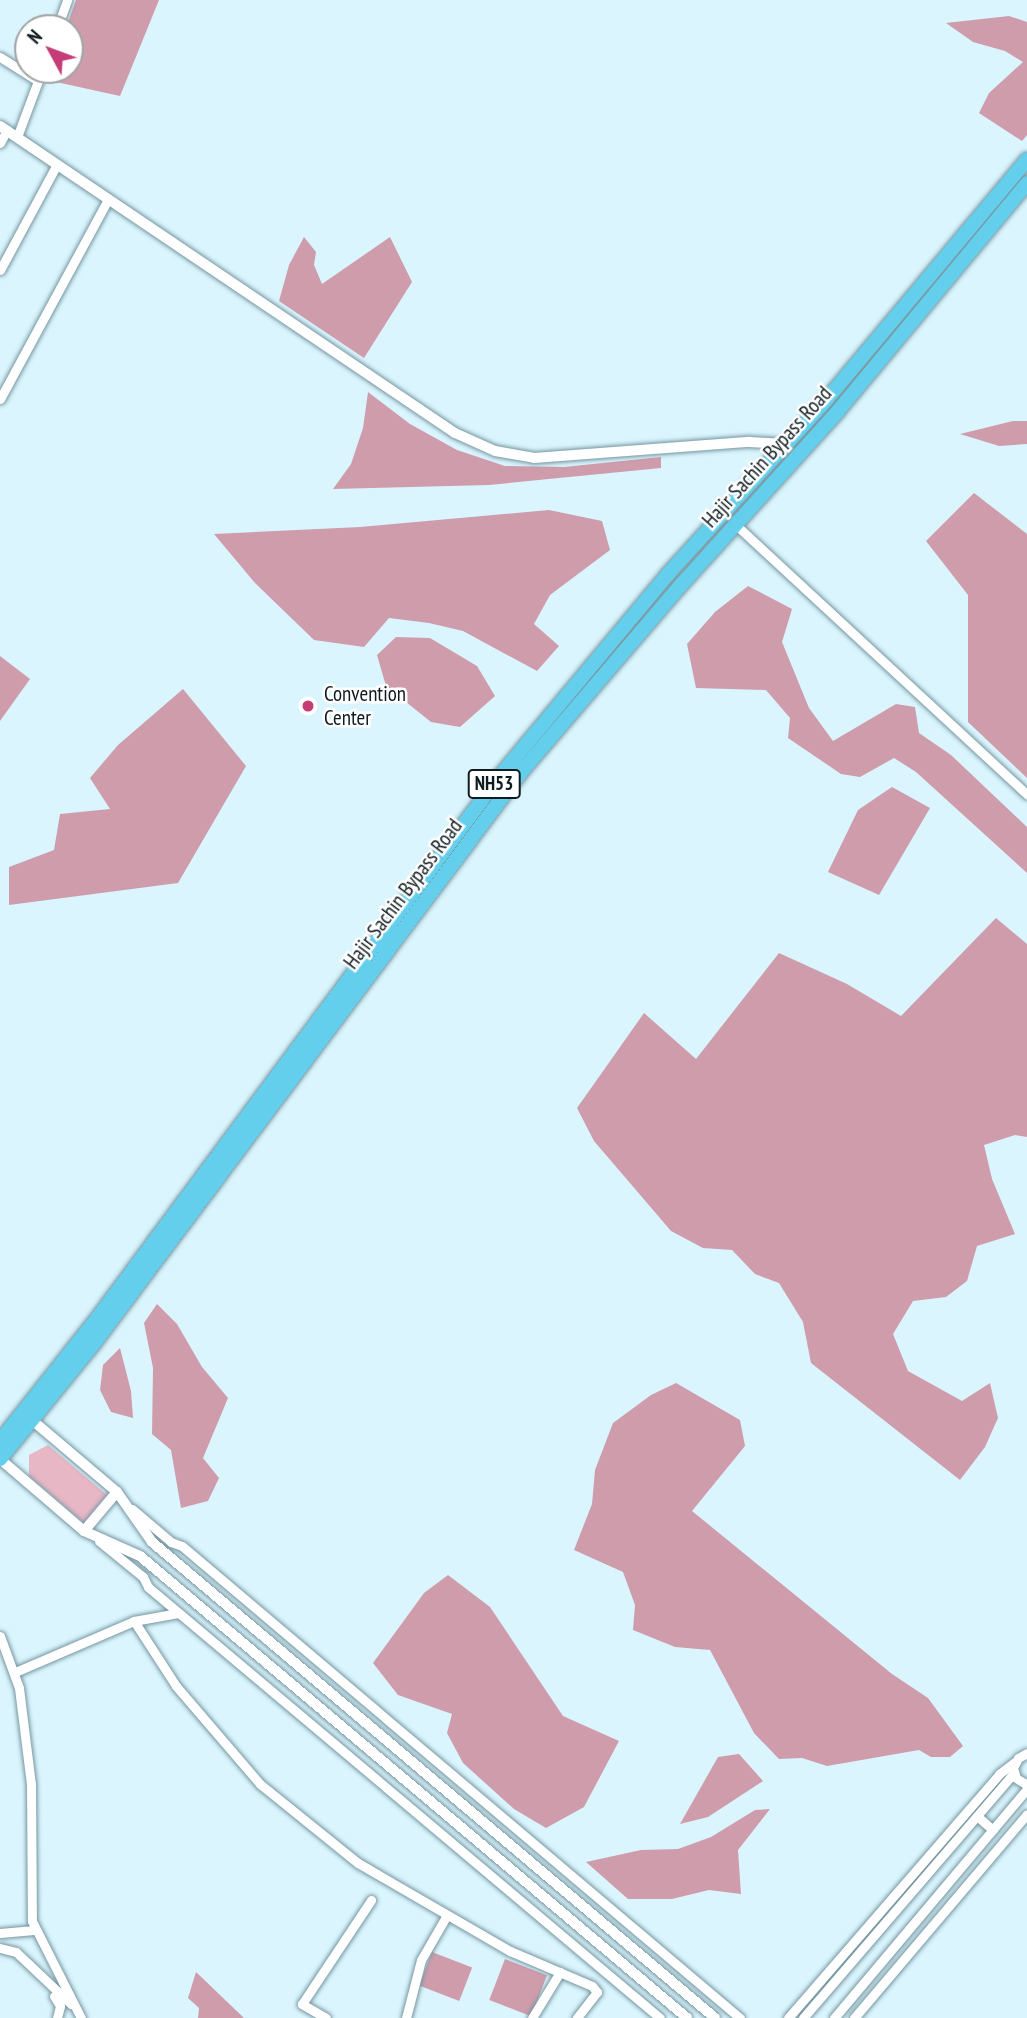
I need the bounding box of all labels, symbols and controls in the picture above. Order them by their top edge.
north arrow [14,14,84,84]
text: N [22,25,47,48]
street label: Hajir Sachin Bypass Road [697,381,837,533]
place label: Convention Center [324,681,406,731]
marker: Convention Center [298,696,318,716]
road number: NH53 [466,768,522,800]
street label: Hajir Sachin Bypass Road [338,814,468,974]

